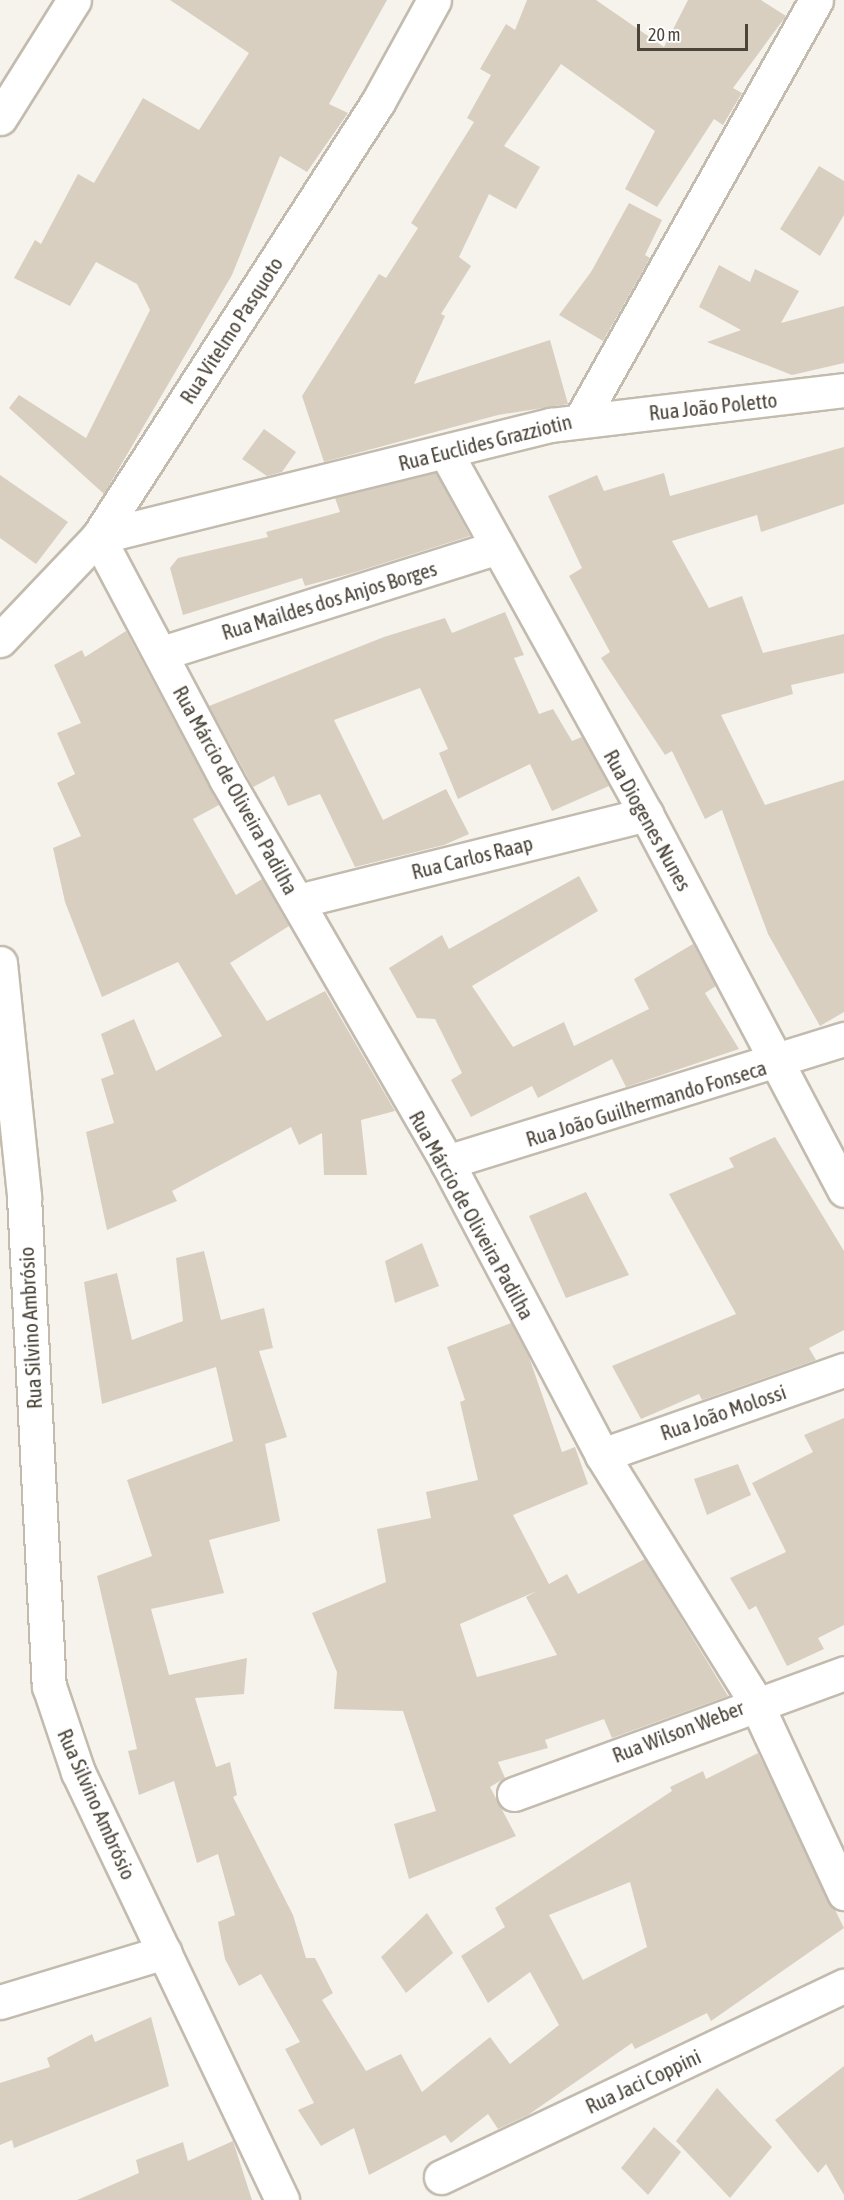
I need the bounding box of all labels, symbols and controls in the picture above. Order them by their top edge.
scale bar [640,12,751,50]
text: 20 m [648,24,680,45]
street label: Rua Vitelmo Pasquoto [174,252,288,408]
street label: Rua João Poletto [648,387,778,425]
street label: Rua Euclides Grazziotin [396,408,574,476]
street label: Rua Maildes dos Anjos Borges [218,555,440,645]
street label: Rua Márcio de Oliveira Padilha [168,681,304,899]
street label: Rua Diogenes Nunes [599,745,697,895]
street label: Rua Carlos Raap [409,830,535,884]
street label: Rua João Guilhermando Fonseca [523,1054,769,1152]
street label: Rua Márcio de Oliveira Padilha [404,1106,540,1324]
street label: Rua Silvino Ambrósio [13,1246,47,1410]
street label: Rua João Molossi [657,1379,789,1445]
street label: Rua Wilson Weber [609,1694,747,1768]
street label: Rua Silvino Ambrósio [52,1725,142,1883]
street label: Rua Jaci Coppini [581,2043,705,2119]

